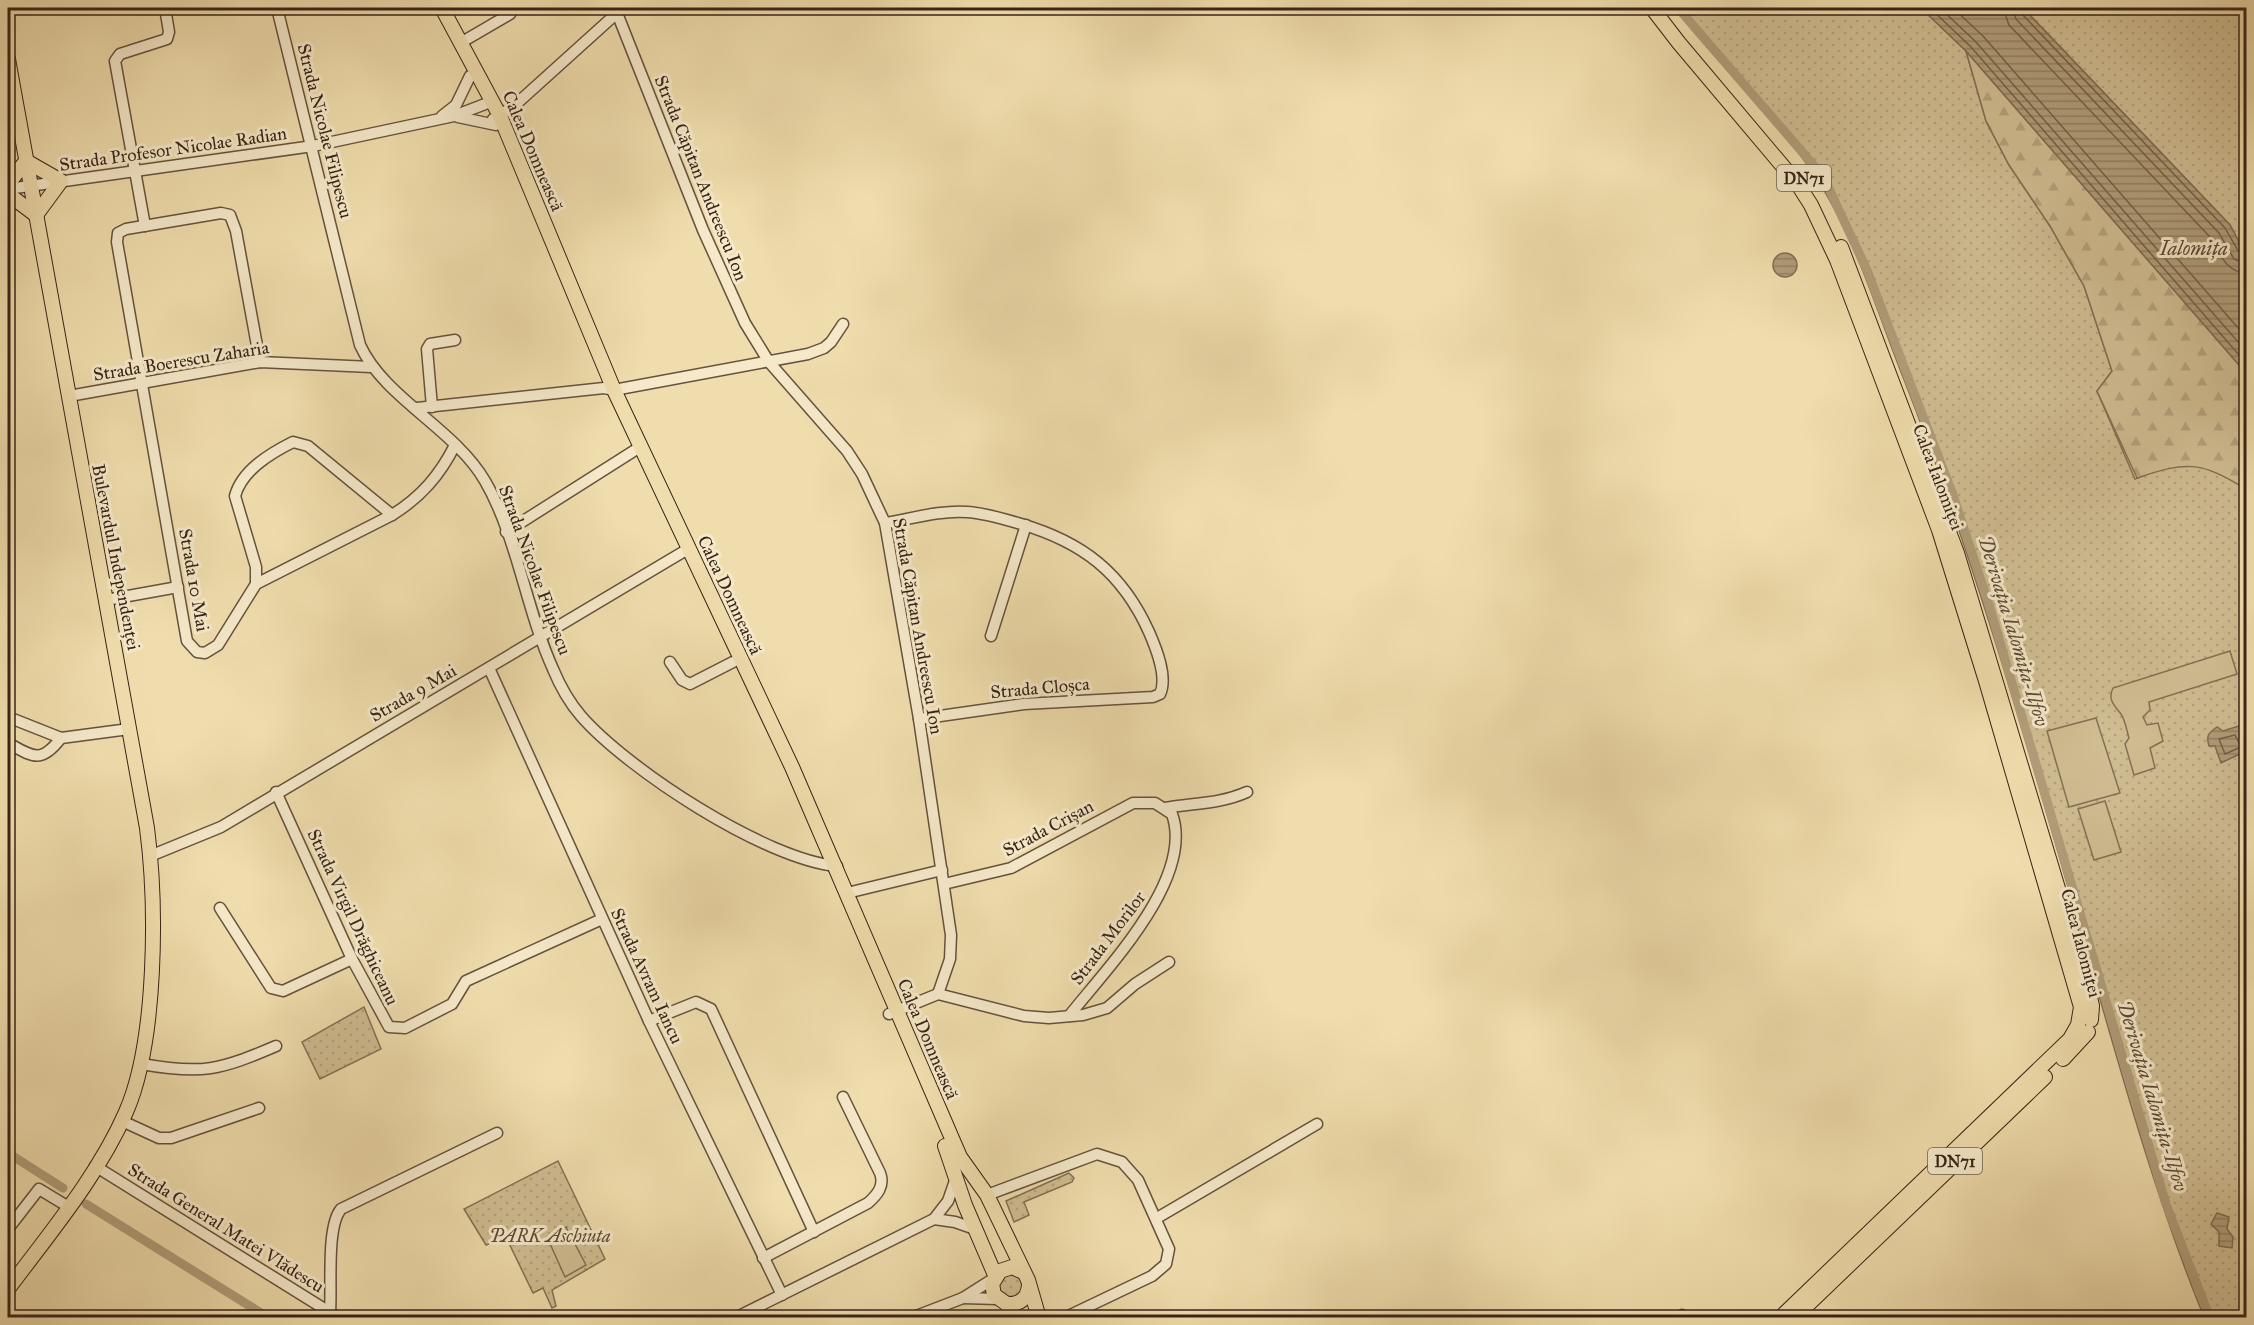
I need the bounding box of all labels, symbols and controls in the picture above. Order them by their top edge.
street label: Strada Nicolae Filipescu [293,41,357,221]
street label: Strada Căpitan Andreescu Ion [650,72,752,284]
street label: Calea Domnească [498,87,568,215]
street label: Strada Profesor Nicolae Radian [58,122,288,176]
road number: DN71 [1777,165,1831,191]
water label: Ialomița [2159,236,2228,260]
street label: Strada Boerescu Zaharia [92,336,271,386]
street label: Calea Ialomiței [1908,421,1968,533]
street label: Bulevardul Independenței [87,462,145,652]
street label: Strada Nicolae Filipescu [494,482,576,658]
street label: Strada Căpitan Andreescu Ion [888,516,948,736]
street label: Strada 10 Mai [174,527,214,633]
street label: Calea Domnească [693,532,767,658]
water label: Derivația Ialomița-Ilfov [1974,533,2054,729]
street label: Strada 9 Mai [366,659,460,727]
street label: Strada Cloșca [989,673,1091,703]
street label: Strada Crișan [999,795,1097,861]
street label: Strada Virgil Drăghiceanu [302,826,404,1009]
street label: Calea Ialomiței [2056,886,2106,1000]
street label: Strada Morilor [1066,887,1150,989]
street label: Strada Avram Iancu [606,905,688,1048]
street label: Calea Domnească [893,975,963,1103]
water label: Derivația Ialomița-Ilfov [2113,998,2193,1194]
road number: DN71 [1928,1148,1982,1174]
street label: Strada General Matei Vlădescu [124,1158,329,1298]
park label: PARK Aschiuta [489,1225,611,1247]

